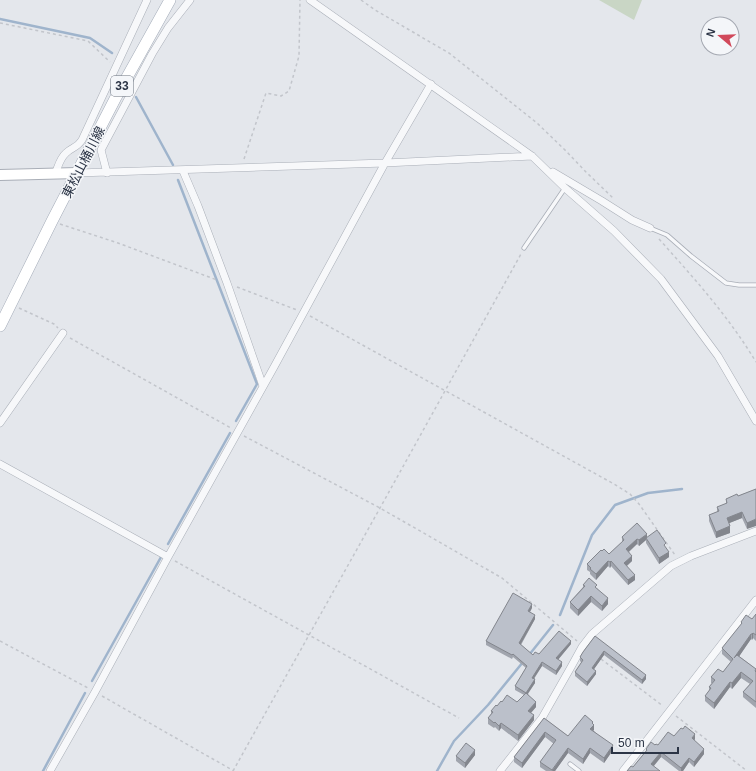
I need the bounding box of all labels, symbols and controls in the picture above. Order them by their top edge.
north arrow [700,16,740,56]
text: N [704,27,718,38]
road number: 33 [111,76,133,96]
street label: 東松山桶川線 [59,124,108,200]
scale bar [612,729,678,755]
text: 50 m [618,736,645,750]

